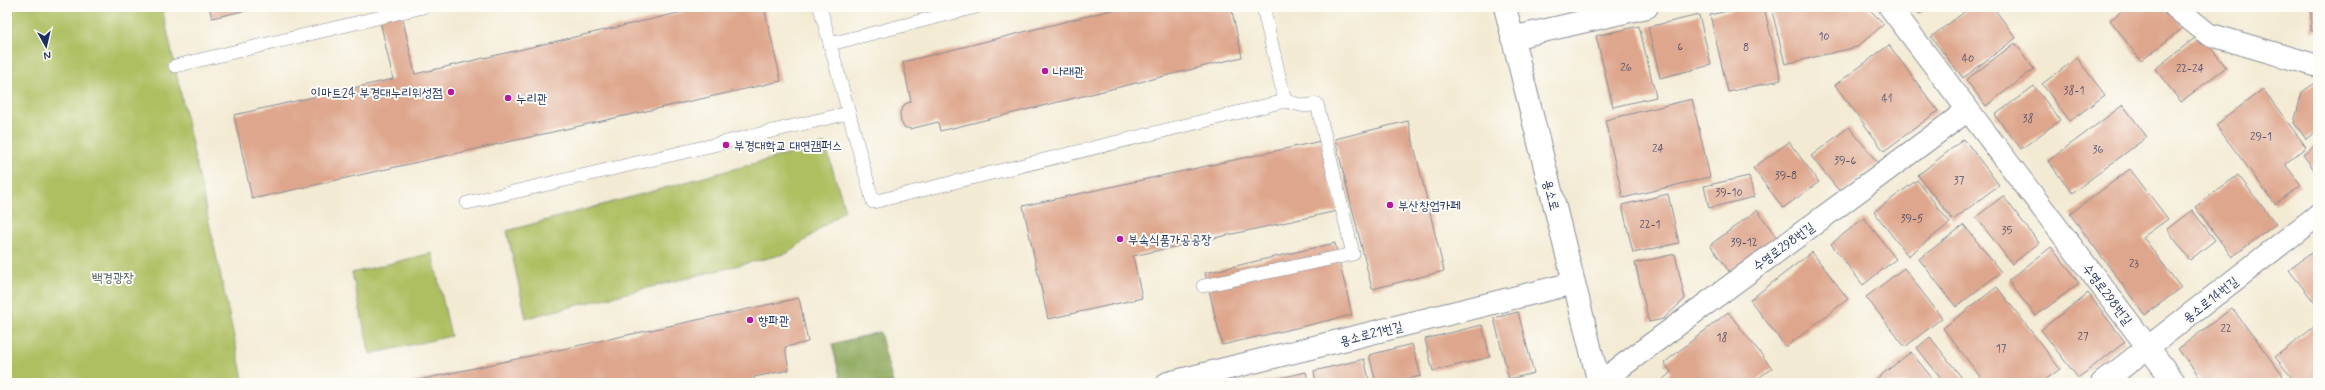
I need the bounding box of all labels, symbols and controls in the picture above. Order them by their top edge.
north arrow [26,26,66,66]
house number: 10 [1818,30,1830,44]
house number: 6 [1677,40,1683,54]
house number: 8 [1743,41,1749,55]
text: N [43,47,52,62]
house number: 40 [1962,52,1974,66]
house number: 26 [1620,61,1632,75]
house number: 22-24 [2176,62,2204,76]
place label: 나래관 [1053,64,1084,81]
marker: 나래관 [1040,66,1050,76]
house number: 38-1 [2064,84,2084,98]
place label: 이마트24 부경대누리위성점 [310,85,443,102]
marker: 이마트24 부경대누리위성점 [446,87,456,97]
place label: 누리관 [516,91,547,108]
house number: 41 [1881,92,1893,106]
marker: 누리관 [503,93,513,103]
house number: 38 [2023,112,2034,126]
house number: 29-1 [2250,130,2272,144]
place label: 부경대학교 대연캠퍼스 [734,138,842,155]
marker: 부경대학교 대연캠퍼스 [721,140,731,150]
house number: 24 [1652,142,1664,156]
house number: 36 [2092,143,2104,157]
house number: 39-6 [1834,154,1856,168]
house number: 39-8 [1775,169,1797,183]
house number: 37 [1954,174,1965,188]
street label: 용소로 [1539,178,1563,213]
house number: 39-10 [1715,186,1743,200]
place label: 부산창업카페 [1398,198,1461,215]
marker: 부산창업카페 [1385,200,1395,210]
house number: 39-5 [1900,212,1924,226]
house number: 22-1 [1639,218,1661,232]
street label: 수영로298번길 [1750,219,1818,275]
house number: 35 [2002,224,2013,238]
place label: 부속식품가공공장 [1128,232,1212,249]
marker: 부속식품가공공장 [1115,234,1125,244]
house number: 39-12 [1730,236,1758,250]
house number: 23 [2129,257,2139,271]
street label: 수영로298번길 [2078,261,2135,329]
park label: 백경광장 [92,270,134,287]
street label: 용소로14번길 [2180,273,2242,327]
place label: 향파관 [758,313,789,330]
marker: 향파관 [745,315,755,325]
street label: 용소로21번길 [1338,318,1405,351]
house number: 22 [2220,322,2232,336]
house number: 27 [2078,330,2089,344]
house number: 18 [1717,331,1727,345]
house number: 17 [1996,342,2007,356]

